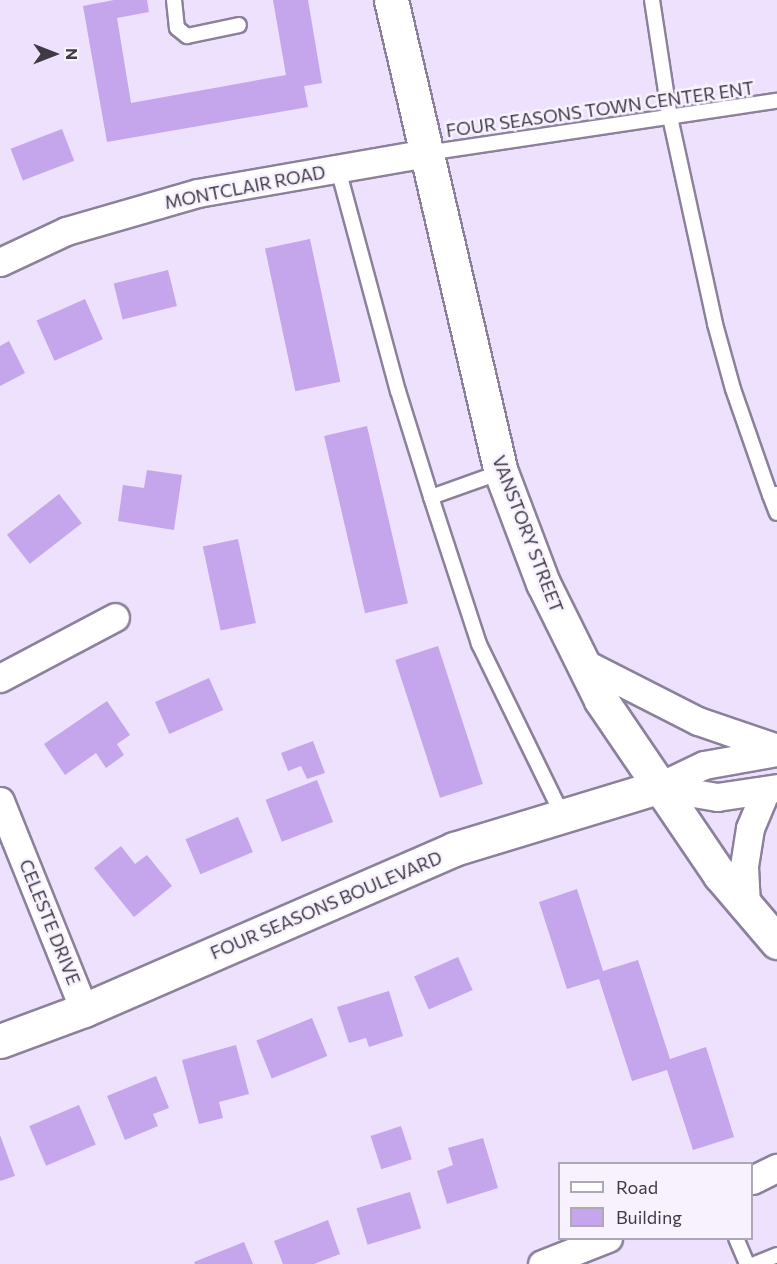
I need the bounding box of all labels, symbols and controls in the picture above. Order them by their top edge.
north arrow [24,24,84,84]
text: N [63,48,82,60]
street label: FOUR SEASONS TOWN CENTER ENT [445,77,755,141]
street label: MONTCLAIR ROAD [163,161,327,213]
street label: VANSTORY STREET [488,452,568,616]
street label: FOUR SEASONS BOULEVARD [207,846,445,964]
street label: CELESTE DRIVE [15,856,85,988]
legend [558,1162,753,1240]
text: Road [616,1176,658,1198]
text: Building [616,1206,682,1228]

